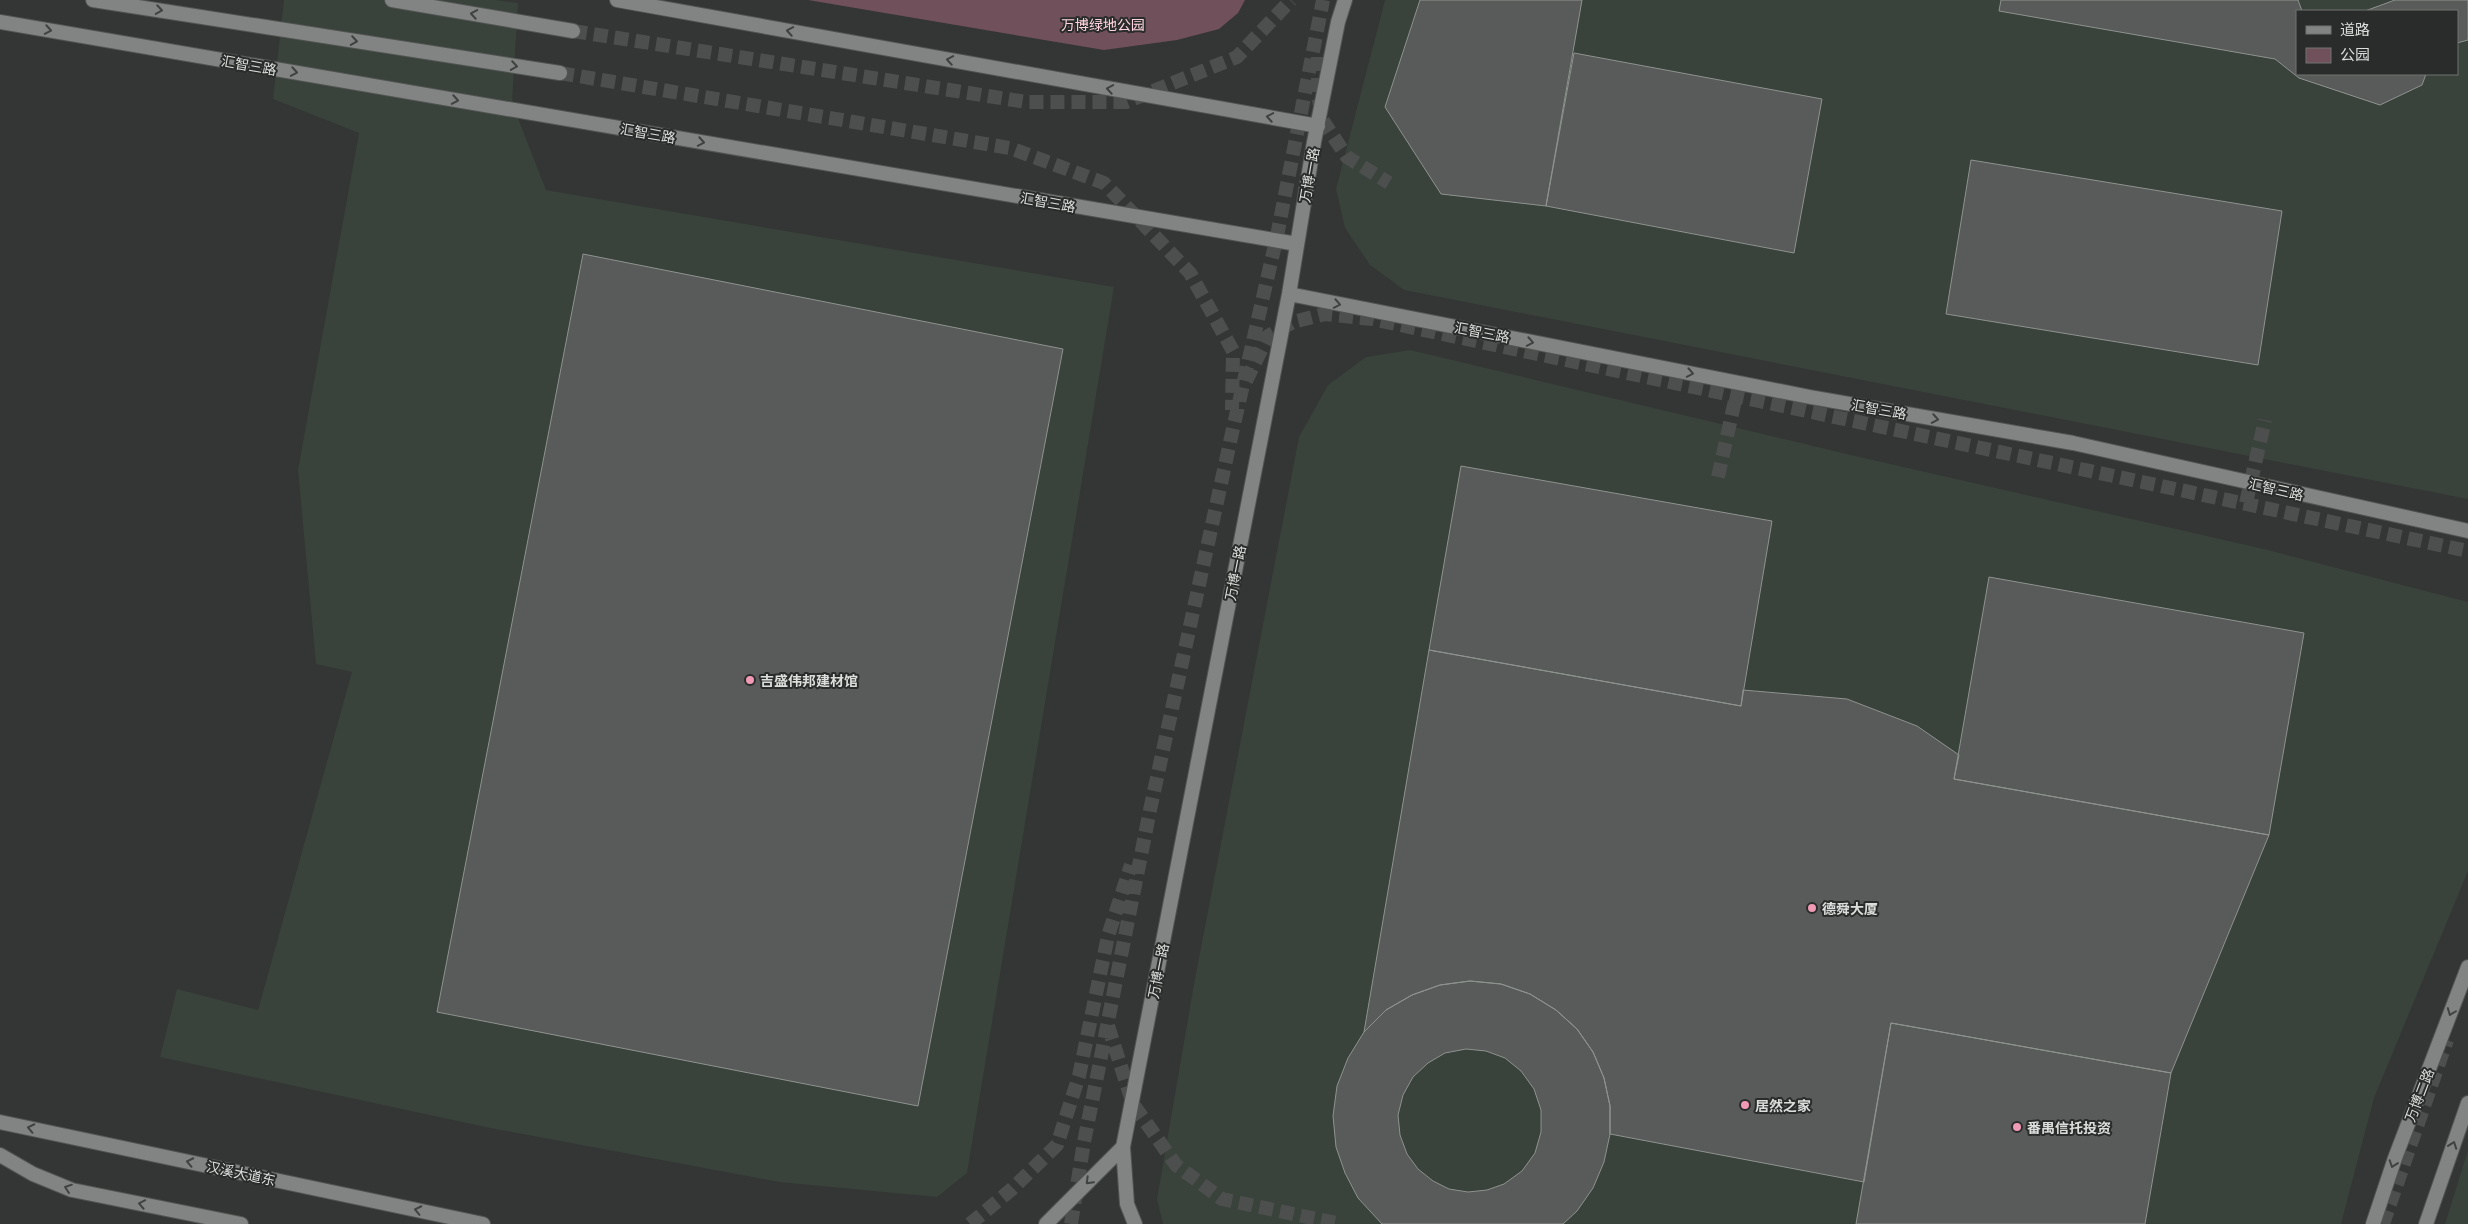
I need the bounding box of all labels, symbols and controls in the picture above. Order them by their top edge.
one-way arrow [154,5,163,15]
one-way arrow [469,9,478,19]
legend [2296,10,2458,75]
park label: 万博绿地公园 [1061,15,1145,34]
text: 道路 [2340,19,2370,40]
one-way arrow [44,25,52,35]
one-way arrow [785,27,794,37]
one-way arrow [349,35,358,45]
text: 公园 [2340,44,2370,65]
street label: 汇智三路 [220,51,278,79]
one-way arrow [945,55,954,65]
one-way arrow [511,60,519,71]
one-way arrow [290,67,299,77]
one-way arrow [1105,84,1114,94]
one-way arrow [450,94,459,104]
one-way arrow [1265,113,1274,123]
street label: 汇智三路 [619,119,677,147]
one-way arrow [697,137,705,147]
street label: 万博一路 [1295,146,1323,204]
street label: 汇智三路 [1019,188,1077,216]
one-way arrow [1332,298,1341,308]
street label: 汇智三路 [1453,317,1511,347]
one-way arrow [1526,336,1535,347]
one-way arrow [1685,368,1694,378]
street label: 汇智三路 [1850,395,1908,423]
one-way arrow [1931,414,1940,424]
street label: 汇智三路 [2247,473,2305,505]
street label: 万博一路 [1220,544,1250,602]
place label: 吉盛伟邦建材馆 [760,671,858,690]
marker: 吉盛伟邦建材馆 [744,674,756,686]
place label: 德舜大厦 [1822,899,1878,918]
marker: 德舜大厦 [1806,902,1818,914]
street label: 万博一路 [1143,942,1173,1000]
one-way arrow [2446,1008,2456,1016]
street label: 万博二路 [2400,1065,2438,1125]
place label: 居然之家 [1755,1096,1811,1115]
marker: 居然之家 [1739,1099,1751,1111]
place label: 番禺信托投资 [2027,1118,2111,1137]
marker: 番禺信托投资 [2011,1121,2023,1133]
one-way arrow [27,1123,36,1134]
one-way arrow [2447,1141,2457,1150]
street label: 汉溪大道东 [205,1156,277,1190]
one-way arrow [186,1157,195,1167]
one-way arrow [2389,1160,2399,1168]
one-way arrow [1086,1175,1095,1184]
one-way arrow [64,1184,73,1194]
one-way arrow [137,1200,146,1210]
one-way arrow [413,1205,422,1216]

